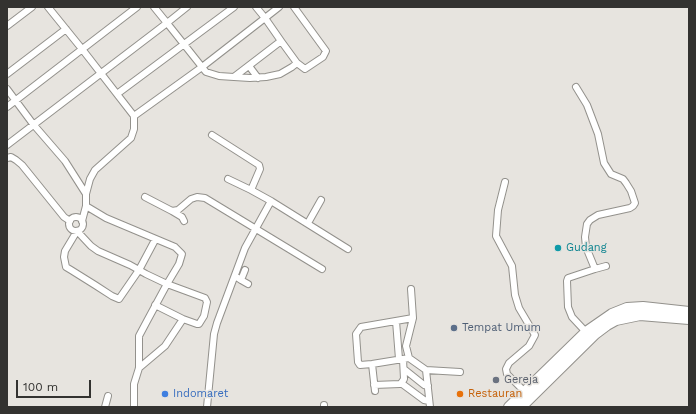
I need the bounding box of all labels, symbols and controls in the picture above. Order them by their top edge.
place label: Gudang [566,241,607,255]
marker: Gudang [553,243,563,253]
place label: Tempat Umum [462,321,541,335]
marker: Tempat Umum [449,323,459,333]
scale bar [18,372,93,398]
place label: Gereja [504,373,538,387]
marker: Gereja [491,375,501,385]
text: 100 m [23,380,58,394]
place label: Indomaret [173,387,228,401]
place label: Restauran [468,387,522,401]
marker: Indomaret [160,389,170,399]
marker: Restauran [455,389,465,399]

